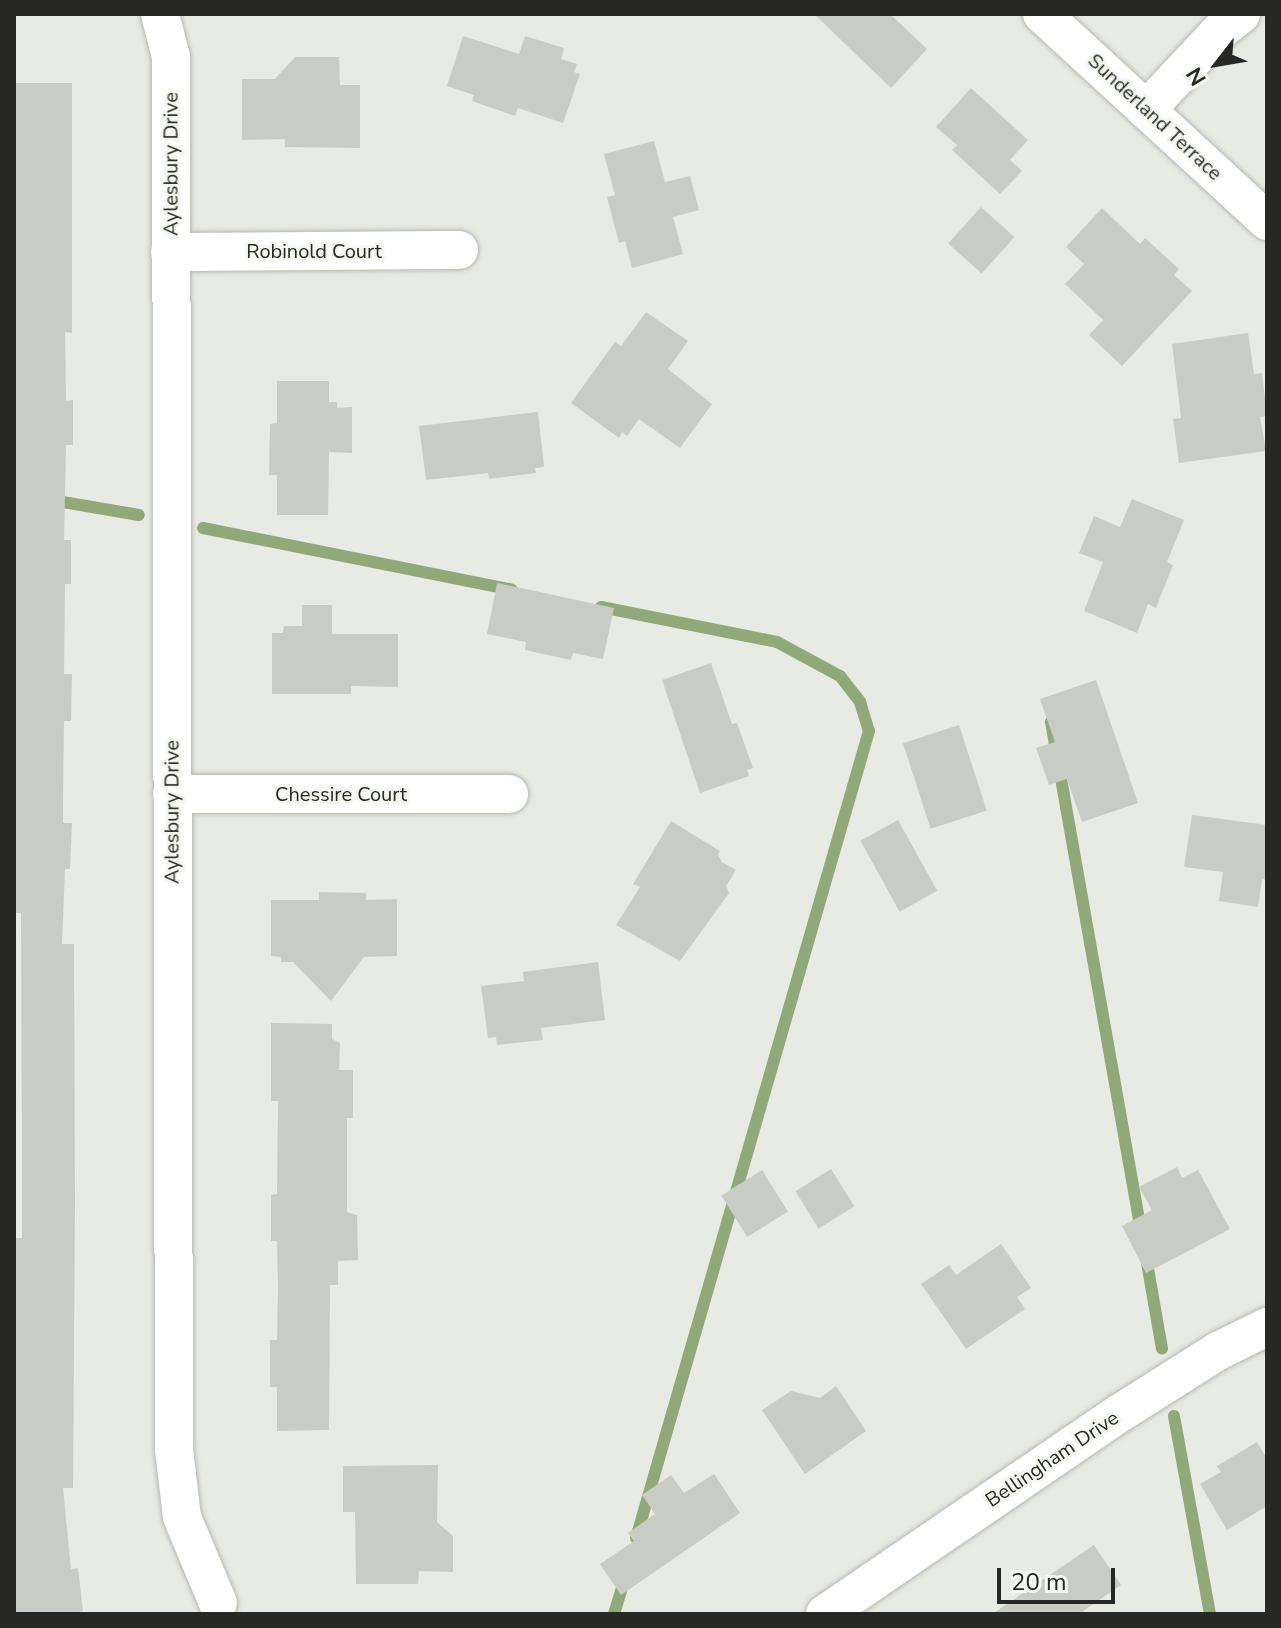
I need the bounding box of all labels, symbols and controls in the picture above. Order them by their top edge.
north arrow [1177,24,1257,104]
street label: Sunderland Terrace [1083,49,1227,185]
text: N [1179,62,1214,91]
street label: Aylesbury Drive [159,92,183,236]
street label: Robinold Court [246,239,382,263]
street label: Aylesbury Drive [160,740,184,884]
street label: Chessire Court [275,782,407,806]
street label: Bellingham Drive [981,1406,1123,1512]
scale bar [1001,1552,1119,1602]
text: 20 m [1011,1566,1067,1598]

